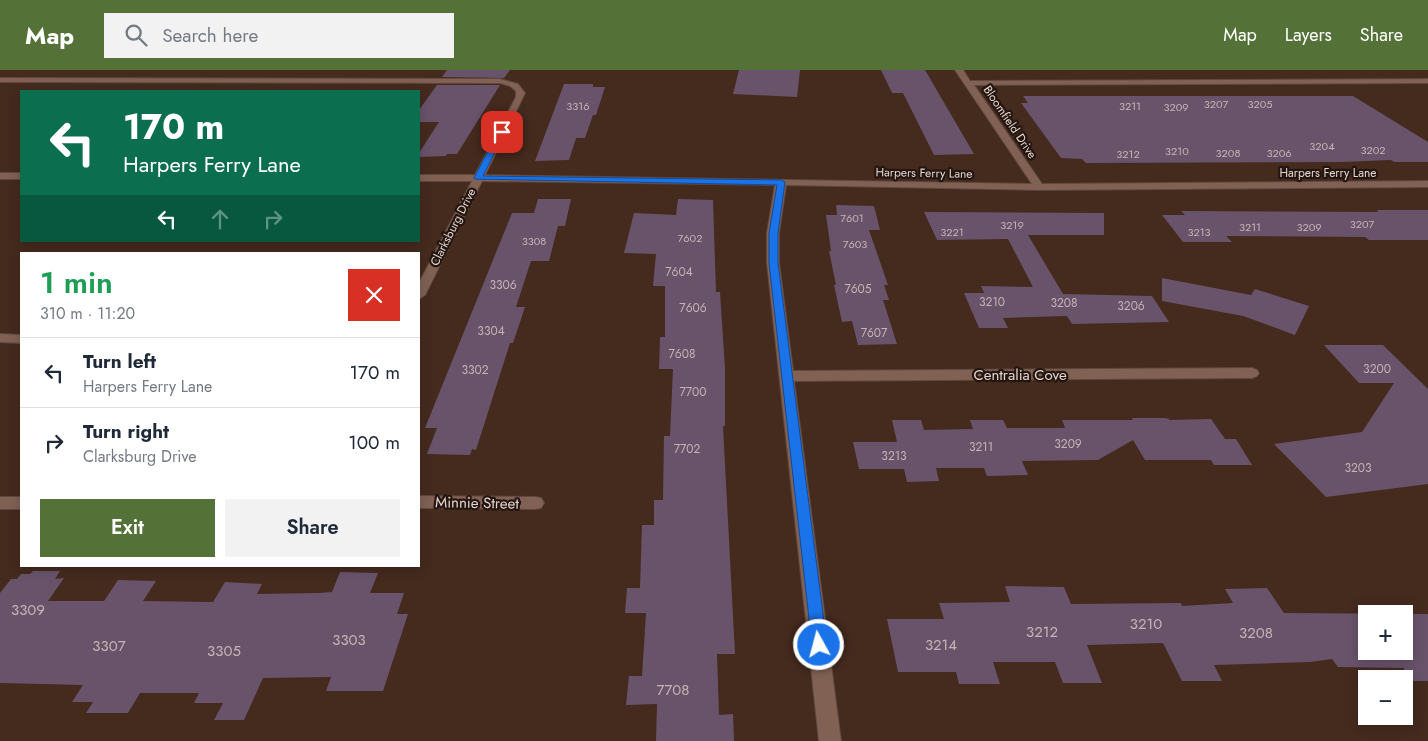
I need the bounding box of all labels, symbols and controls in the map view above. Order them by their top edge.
search box [104,13,454,58]
text: Map [25,18,74,53]
icon: search [122,21,150,49]
text: Search here [162,22,258,49]
text: Map [1223,22,1257,48]
text: Layers [1285,22,1332,48]
text: Share [1360,22,1403,48]
street label: Bloomfield Drive [979,82,1041,162]
house number: 3207 [1204,96,1229,112]
house number: 3205 [1247,96,1273,112]
house number: 3316 [566,98,590,114]
house number: 3211 [1119,98,1141,114]
house number: 3209 [1163,99,1189,115]
text: 170 m [123,102,224,152]
icon: left [40,110,105,175]
pin [481,111,523,153]
icon: arrive [488,118,516,146]
house number: 3204 [1309,138,1335,154]
house number: 3202 [1360,142,1386,158]
house number: 3210 [1165,143,1189,159]
house number: 3208 [1216,145,1240,161]
house number: 3206 [1266,145,1292,161]
house number: 3212 [1116,146,1140,162]
text: Harpers Ferry Lane [123,148,301,180]
street label: Harpers Ferry Lane [875,163,973,183]
street label: Harpers Ferry Lane [1280,164,1377,182]
street label: Clarksburg Drive [426,185,480,269]
icon: left [153,205,181,233]
icon: ahead [206,205,234,233]
icon: right [259,205,287,233]
house number: 7601 [840,210,864,226]
house number: 3207 [1350,216,1375,232]
house number: 3219 [1000,217,1024,233]
house number: 3211 [1239,219,1261,235]
house number: 3209 [1296,219,1322,235]
house number: 3221 [940,224,964,240]
house number: 3213 [1187,224,1211,240]
house number: 7602 [678,230,702,246]
house number: 3308 [522,233,546,249]
house number: 7603 [843,236,867,252]
text: 1 min [40,261,113,304]
house number: 7604 [665,263,693,281]
button: close [348,269,400,321]
house number: 3306 [489,276,517,294]
house number: 7605 [844,280,872,298]
house number: 3210 [979,293,1005,311]
house number: 3208 [1050,294,1078,312]
house number: 3206 [1117,297,1145,315]
house number: 7606 [679,299,707,317]
text: 310 m · 11:20 [40,302,135,325]
house number: 3304 [477,322,505,340]
house number: 7607 [861,324,888,342]
house number: 7608 [669,345,695,363]
text: Turn left [83,348,156,375]
icon: left [40,359,68,387]
text: 170 m [350,359,400,386]
house number: 3200 [1363,360,1391,378]
house number: 3302 [461,361,489,379]
street label: Centralia Cove [973,364,1067,386]
text: Harpers Ferry Lane [83,375,212,398]
house number: 7700 [679,383,707,401]
text: Turn right [83,418,169,445]
icon: right [40,429,68,457]
text: 100 m [348,429,400,456]
house number: 3209 [1054,435,1082,453]
house number: 3211 [969,438,993,456]
house number: 7702 [674,440,700,458]
text: Clarksburg Drive [83,445,197,468]
house number: 3213 [881,447,907,465]
house number: 3203 [1344,459,1372,477]
street label: Minnie Street [435,491,519,515]
button: Exit [40,499,215,557]
button: Share [225,499,400,557]
house number: 3309 [11,599,45,621]
map controls [1358,605,1413,725]
button: + [1358,605,1413,660]
house number: 3210 [1130,613,1162,635]
position arrow [792,618,844,670]
house number: 3212 [1026,621,1058,643]
house number: 3208 [1239,622,1273,644]
house number: 3303 [332,629,366,651]
house number: 3214 [925,634,957,656]
house number: 3307 [92,635,126,657]
house number: 3305 [207,640,241,662]
button: − [1358,670,1413,725]
house number: 7708 [657,679,689,701]

